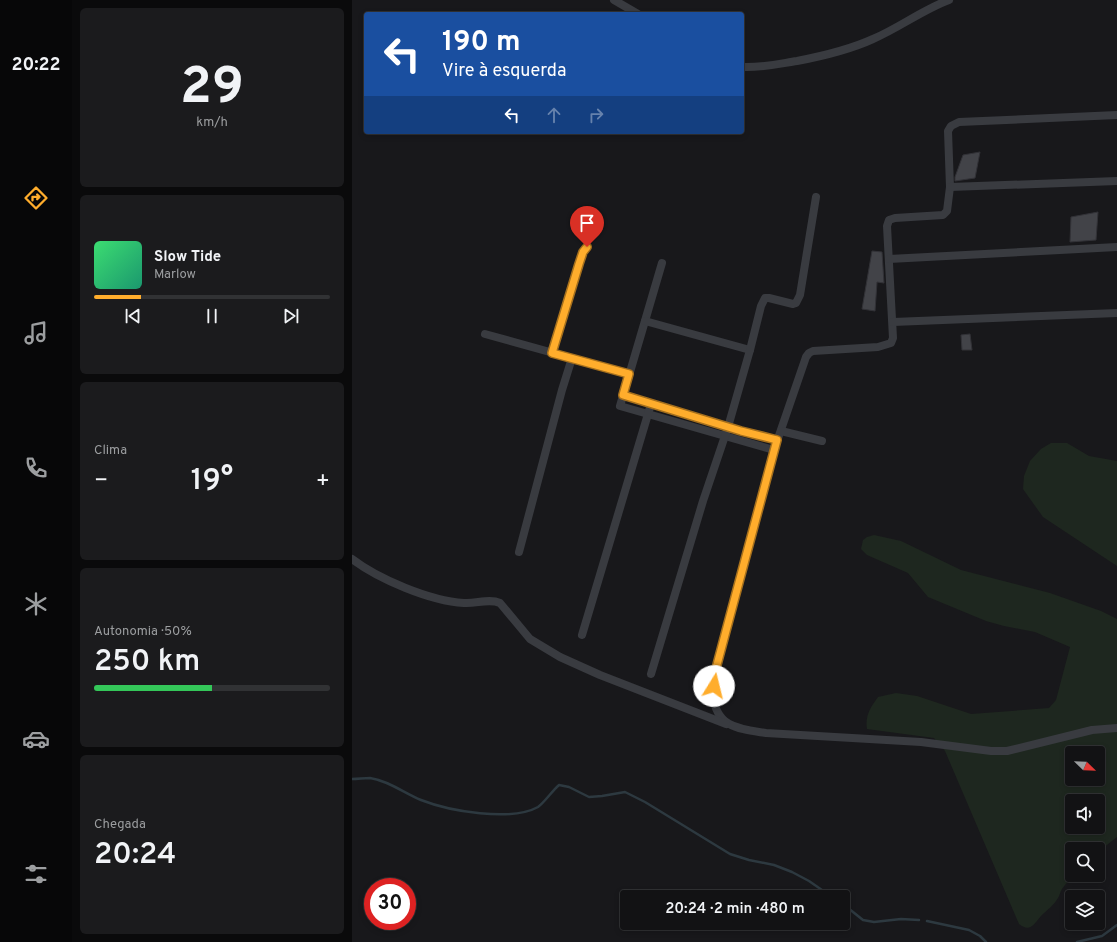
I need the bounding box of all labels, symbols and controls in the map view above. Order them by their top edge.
text: 190 m [442,25,520,61]
icon: left [376,28,428,80]
text: 20:22 [11,54,61,77]
text: 29 [180,56,244,122]
text: Vire à esquerda [442,60,566,83]
icon: left [501,104,523,126]
icon: ahead [543,104,565,126]
icon: right [585,104,607,126]
text: km/h [196,115,228,131]
icon: directions [22,184,50,212]
pin [570,206,604,247]
icon: arrive [576,212,598,234]
text: Slow Tide [154,248,221,267]
text: Marlow [154,267,196,283]
icon: previous [122,305,144,327]
icon: pause [201,305,223,327]
icon: next [280,305,302,327]
icon: music [22,319,50,347]
text: Clima [94,443,127,459]
icon: phone [22,454,50,482]
text: 19° [191,463,233,500]
text: − [94,468,108,495]
text: + [316,468,330,495]
icon: climate [22,590,50,618]
text: Autonomia · 50% [94,624,192,640]
text: 250 km [94,644,200,681]
position arrow [693,665,735,707]
icon: car [22,725,50,753]
north arrow [1065,746,1105,786]
map controls [1065,746,1105,930]
button: sound [1065,794,1105,834]
text: Chegada [94,817,146,833]
text: 20:24 [94,837,176,874]
button: search [1065,842,1105,882]
icon: filters [22,860,50,888]
speed limit sign: 30 [364,878,416,930]
button: layers [1065,890,1105,930]
text: 20:24 · 2 min · 480 m [665,900,805,919]

